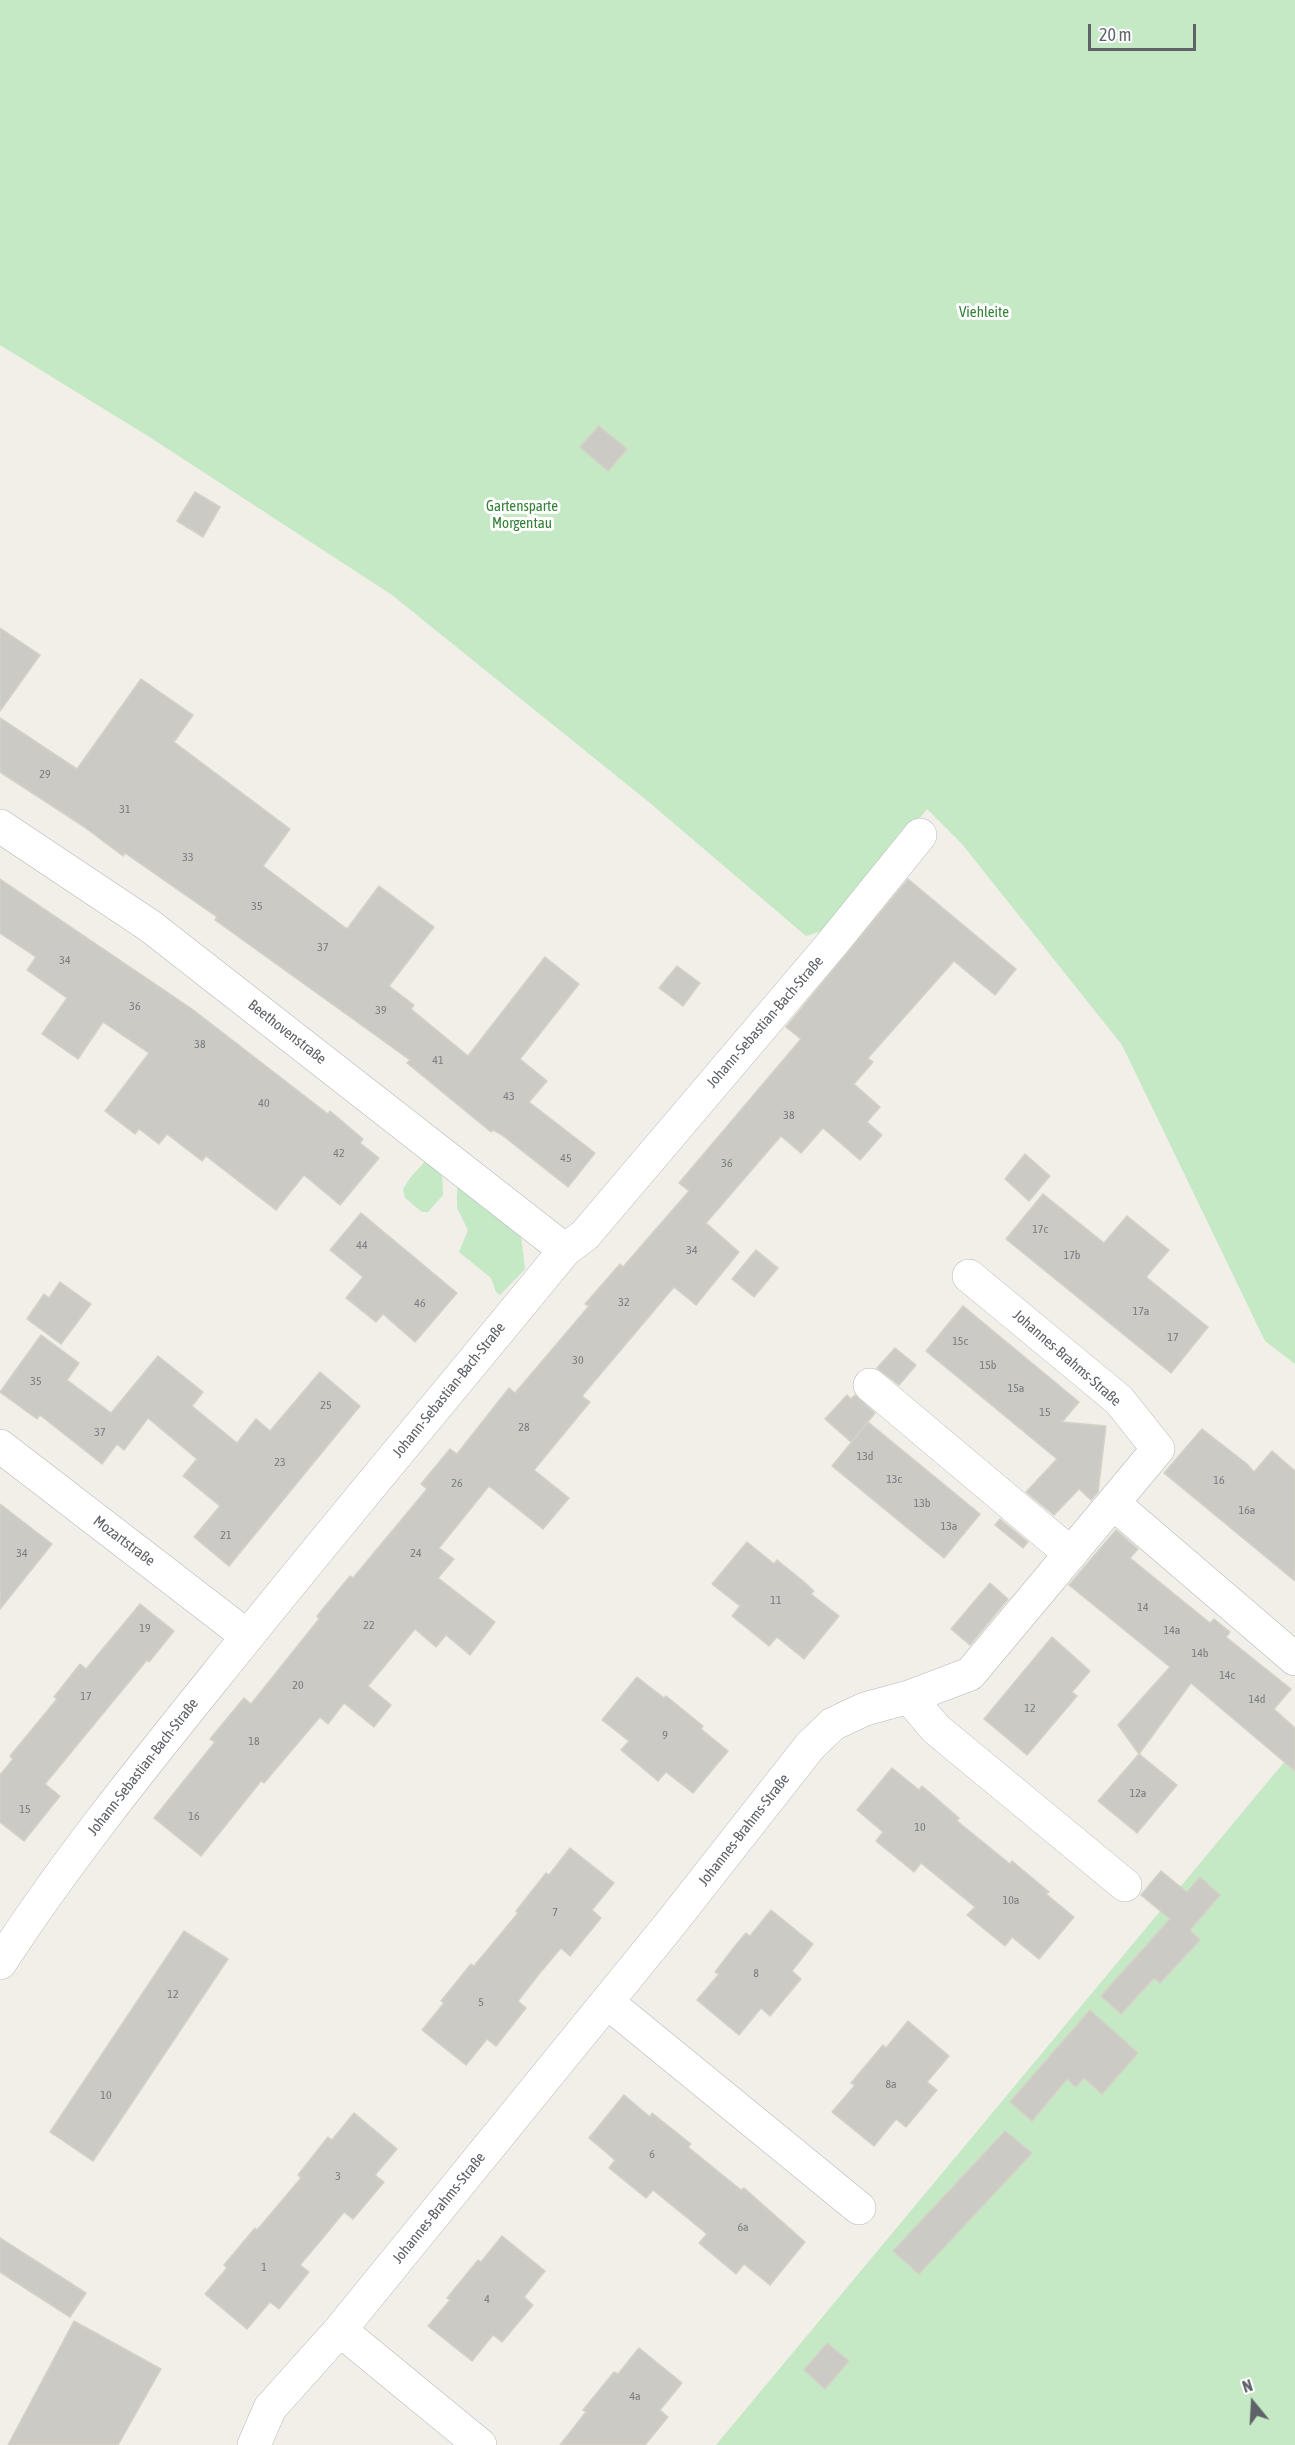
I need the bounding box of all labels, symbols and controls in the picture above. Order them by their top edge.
scale bar [1091,12,1199,50]
text: 20 m [1099,24,1131,45]
park label: Viehleite [959,303,1009,321]
park label: Gartensparte Morgentau [486,497,558,532]
house number: 29 [39,767,51,781]
house number: 31 [119,802,131,816]
house number: 33 [182,850,194,864]
house number: 35 [251,899,263,913]
house number: 37 [317,940,329,954]
street label: Johann-Sebastian-Bach-Straße [703,952,827,1092]
house number: 34 [59,953,71,967]
street label: Beethovenstraße [244,996,330,1068]
house number: 36 [129,999,141,1013]
house number: 39 [375,1003,387,1017]
house number: 38 [194,1037,206,1051]
house number: 41 [432,1053,444,1067]
house number: 43 [503,1089,515,1103]
house number: 40 [258,1096,270,1110]
house number: 38 [783,1108,795,1122]
house number: 42 [333,1146,345,1160]
house number: 45 [560,1151,572,1165]
house number: 36 [721,1156,733,1170]
house number: 17c [1032,1222,1048,1236]
house number: 44 [356,1238,368,1252]
house number: 34 [686,1243,698,1257]
house number: 17b [1064,1248,1080,1262]
house number: 32 [618,1295,630,1309]
house number: 46 [414,1296,426,1310]
house number: 17a [1133,1304,1149,1318]
street label: Johannes-Brahms-Straße [1009,1306,1125,1410]
street label: Johann-Sebastian-Bach-Straße [389,1319,509,1461]
house number: 17 [1167,1330,1179,1344]
house number: 15c [952,1334,968,1348]
house number: 30 [572,1353,584,1367]
house number: 15b [980,1358,996,1372]
house number: 35 [30,1374,42,1388]
house number: 15a [1008,1381,1024,1395]
house number: 25 [320,1398,332,1412]
house number: 15 [1039,1405,1051,1419]
house number: 28 [518,1420,530,1434]
house number: 37 [94,1425,106,1439]
house number: 13d [857,1449,873,1463]
house number: 23 [274,1455,286,1469]
house number: 13c [886,1472,902,1486]
house number: 16 [1213,1473,1225,1487]
house number: 26 [451,1476,463,1490]
house number: 13b [914,1496,930,1510]
house number: 16a [1239,1503,1255,1517]
street label: Mozartstraße [90,1512,158,1570]
house number: 13a [941,1519,957,1533]
house number: 21 [220,1528,232,1542]
house number: 34 [16,1546,28,1560]
house number: 24 [410,1546,422,1560]
house number: 11 [770,1593,782,1607]
house number: 14 [1137,1600,1149,1614]
house number: 22 [363,1618,375,1632]
house number: 19 [139,1621,151,1635]
house number: 14a [1164,1623,1180,1637]
house number: 14b [1192,1646,1208,1660]
house number: 14c [1219,1668,1235,1682]
house number: 20 [292,1678,304,1692]
house number: 17 [80,1689,92,1703]
house number: 14d [1249,1692,1265,1706]
street label: Johann-Sebastian-Bach-Straße [84,1695,202,1839]
house number: 12 [1024,1701,1036,1715]
house number: 9 [662,1728,668,1742]
house number: 18 [248,1734,260,1748]
street label: Johannes-Brahms-Straße [695,1770,793,1890]
house number: 12a [1130,1786,1146,1800]
house number: 15 [19,1802,31,1816]
house number: 16 [188,1809,200,1823]
house number: 10 [914,1820,926,1834]
house number: 10a [1003,1893,1019,1907]
house number: 7 [552,1905,558,1919]
house number: 8 [753,1966,759,1980]
house number: 12 [167,1987,179,2001]
house number: 5 [478,1995,484,2009]
house number: 8a [885,2077,897,2091]
house number: 10 [100,2088,112,2102]
house number: 6 [649,2147,655,2161]
street label: Johannes-Brahms-Straße [389,2149,489,2267]
house number: 3 [335,2169,341,2183]
house number: 6a [737,2220,749,2234]
house number: 1 [261,2260,267,2274]
house number: 4 [484,2292,490,2306]
north arrow [1223,2373,1283,2433]
text: N [1240,2376,1255,2396]
house number: 4a [629,2389,641,2403]

